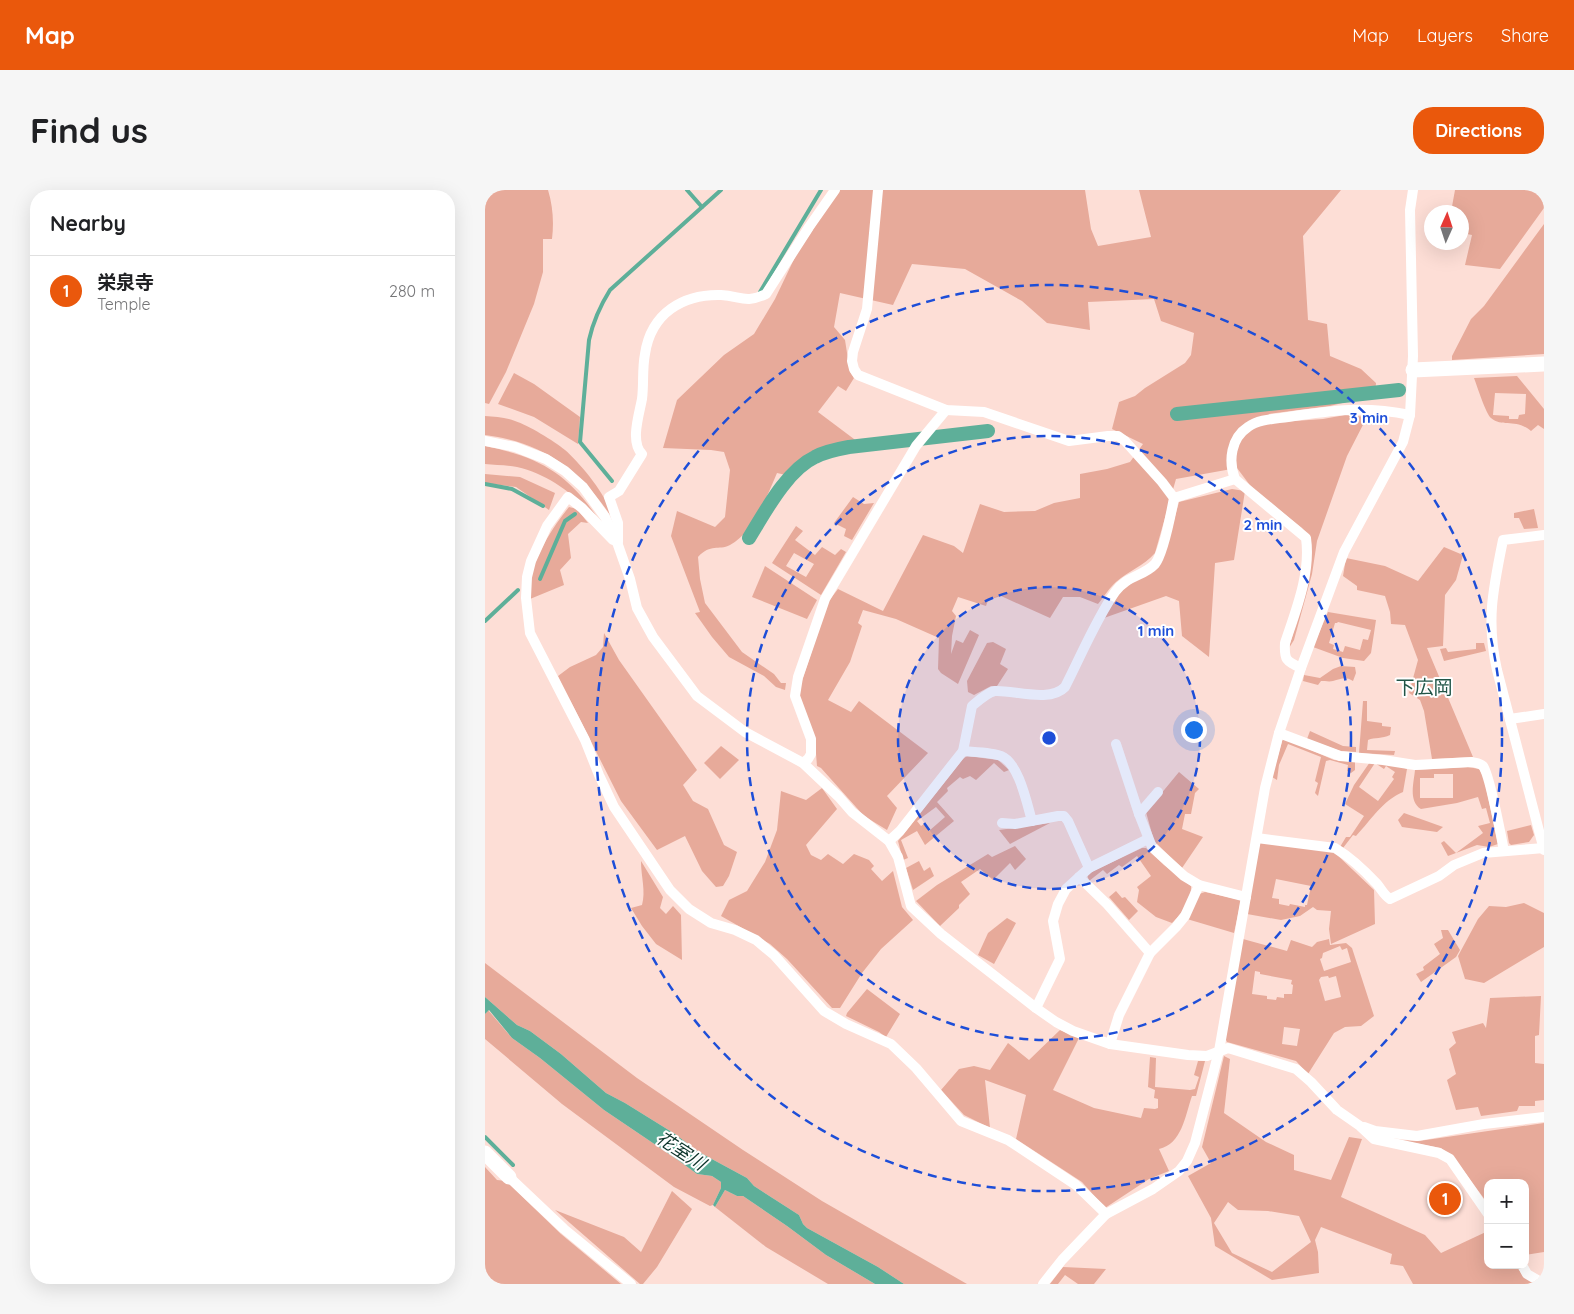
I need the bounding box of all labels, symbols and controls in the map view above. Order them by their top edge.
text: Map [25,20,75,50]
text: Map [1352,24,1389,47]
text: Layers [1417,24,1473,47]
text: Share [1501,24,1549,47]
button: Directions [1413,107,1544,154]
text: Find us [30,108,148,152]
north arrow [1424,205,1469,250]
text: Nearby [50,210,126,236]
text: 栄泉寺 [97,270,154,294]
text: 1 [63,281,69,301]
text: 280 m [389,281,435,301]
text: Temple [97,294,151,314]
text: 3 min [1350,408,1388,427]
text: 2 min [1243,515,1283,534]
text: 1 min [1138,621,1174,640]
district label: 下広岡 [1395,675,1453,699]
your location [1181,717,1207,743]
centre of rings [1040,729,1058,747]
water label: 花室川 [652,1126,712,1176]
map controls [1484,1179,1529,1269]
button: + [1484,1179,1529,1224]
pin: 1 [1429,1180,1461,1218]
button: − [1484,1224,1529,1269]

